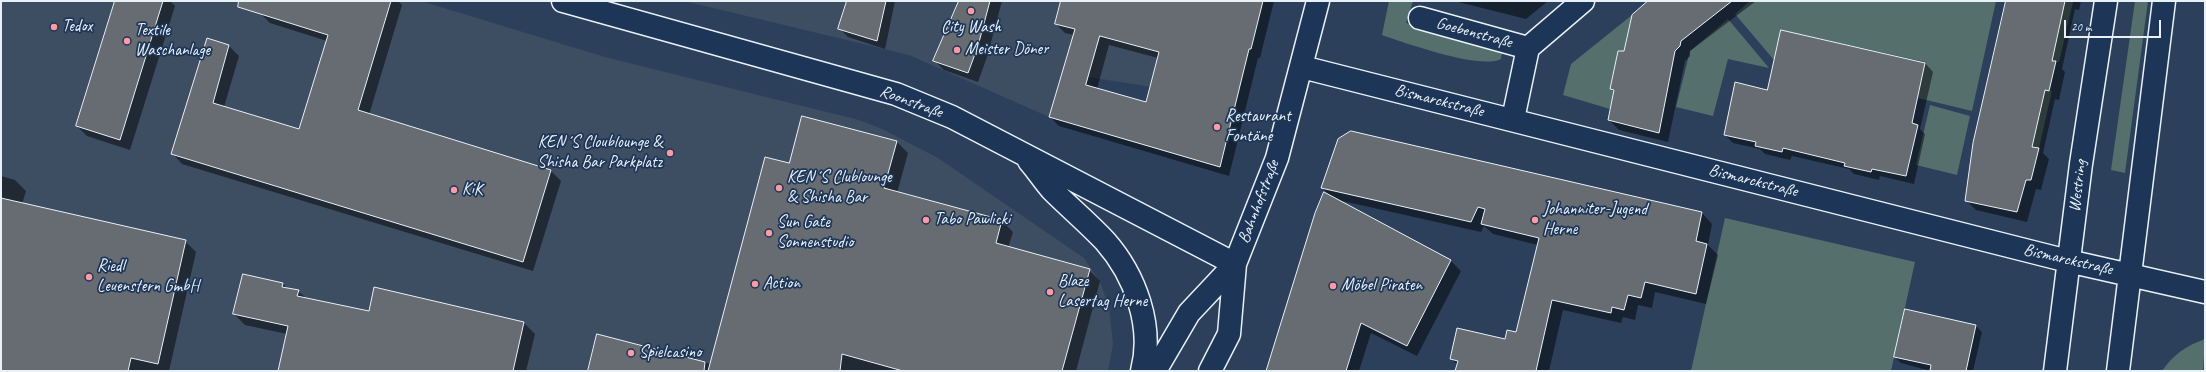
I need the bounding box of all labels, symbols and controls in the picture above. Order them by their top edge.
marker: City Wash [966,6,976,16]
scale bar [2066,12,2163,38]
street label: Goebenstraße [1434,13,1514,53]
place label: Tedox [62,17,92,37]
place label: City Wash [941,18,1001,38]
text: 20 m [2071,19,2091,35]
place label: Textile Waschanlage [135,21,210,61]
marker: Tedox [49,22,59,32]
marker: Textile Waschanlage [122,36,132,46]
place label: Meister Döner [965,40,1048,60]
marker: Meister Döner [952,45,962,55]
street label: Bismarckstraße [1392,80,1486,122]
street label: Roonstraße [877,81,945,123]
place label: Restaurant Fontäne [1225,107,1291,147]
marker: Restaurant Fontäne [1212,122,1222,132]
place label: KEN´S Cloublounge & Shisha Bar Parkplatz [537,133,662,173]
marker: KEN´S Cloublounge & Shisha Bar Parkplatz [665,148,675,158]
street label: Bahnhofstraße [1234,158,1284,246]
street label: Westring [2065,159,2091,213]
street label: Bismarckstraße [1706,160,1800,202]
place label: KEN´S Clublounge & Shisha Bar [787,168,891,208]
place label: KiK [462,180,482,200]
marker: KEN´S Clublounge & Shisha Bar [774,183,784,193]
marker: KiK [449,185,459,195]
place label: Johanniter-Jugend Herne [1543,200,1647,240]
place label: Tabo Pawlicki [934,210,1010,230]
place label: Sun Gate Sonnenstudio [777,213,853,253]
marker: Tabo Pawlicki [921,215,931,225]
marker: Johanniter-Jugend Herne [1530,215,1540,225]
marker: Sun Gate Sonnenstudio [764,228,774,238]
street label: Bismarckstraße [2021,240,2115,280]
place label: Riedl Leuenstern GmbH [97,257,199,297]
marker: Riedl Leuenstern GmbH [84,272,94,282]
place label: Blaze Lasertag Herne [1058,272,1147,312]
place label: Action [763,274,800,294]
place label: Möbel Piraten [1341,276,1422,296]
marker: Action [750,279,760,289]
marker: Möbel Piraten [1328,281,1338,291]
marker: Blaze Lasertag Herne [1045,287,1055,297]
place label: Spielcasino [639,343,701,363]
marker: Spielcasino [626,348,636,358]

